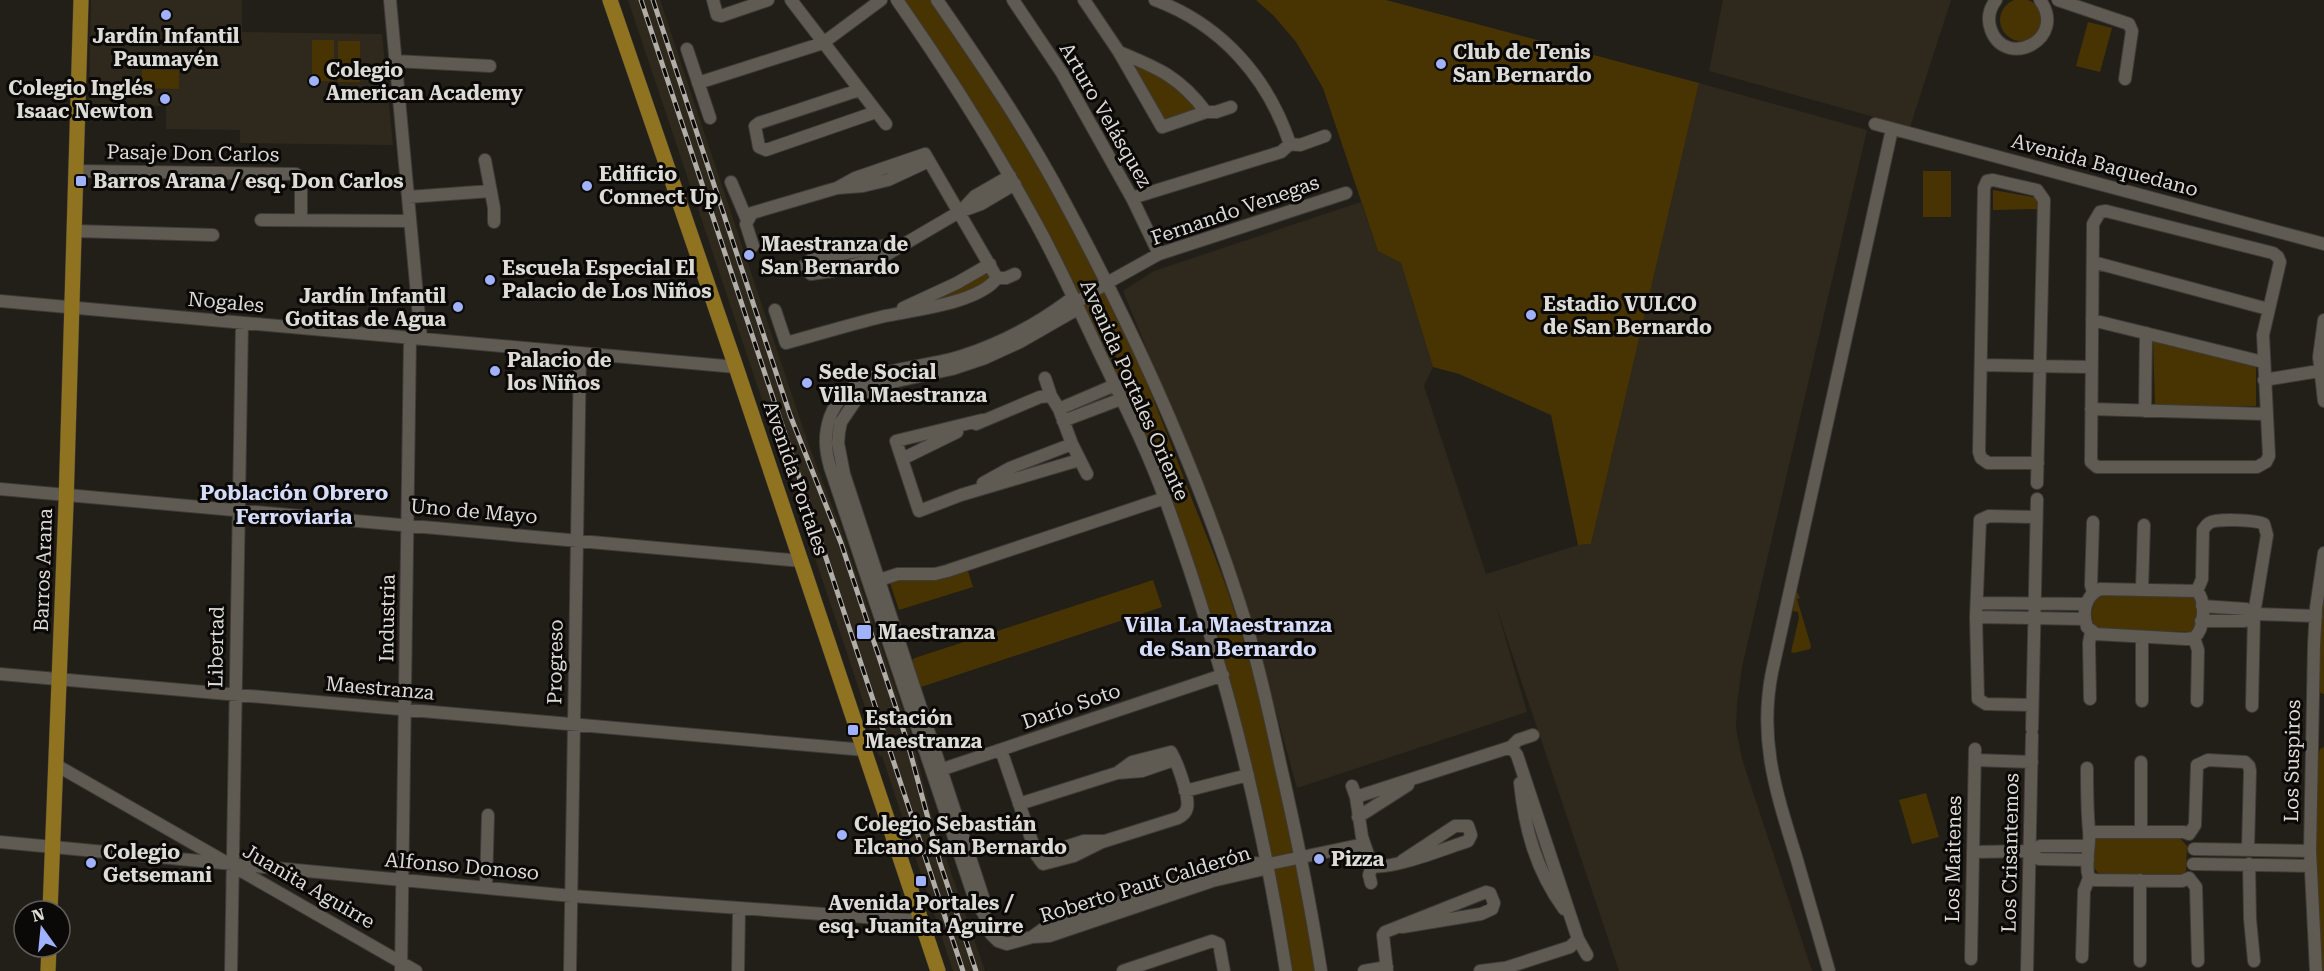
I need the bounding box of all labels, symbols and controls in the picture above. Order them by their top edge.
marker: Jardín Infantil Paumayén [159,8,173,22]
place label: Jardín Infantil Paumayén [93,24,240,71]
street label: Arturo Velásquez [1055,38,1157,192]
place label: Club de Tenis San Bernardo [1453,40,1592,87]
marker: Club de Tenis San Bernardo [1434,57,1448,71]
place label: Colegio American Academy [326,58,523,105]
marker: Colegio American Academy [307,74,321,88]
place label: Colegio Inglés Isaac Newton [8,76,154,123]
marker: Colegio Inglés Isaac Newton [158,92,172,106]
street label: Avenida Baquedano [2009,128,2201,202]
street label: Pasaje Don Carlos [107,139,279,167]
place label: Edificio Connect Up [599,162,718,209]
place label: Barros Arana / esq. Don Carlos [93,169,404,193]
street label: Fernando Venegas [1148,170,1322,250]
marker: Barros Arana / esq. Don Carlos [74,174,88,188]
marker: Edificio Connect Up [580,179,594,193]
place label: Maestranza de San Bernardo [761,232,909,279]
marker: Maestranza de San Bernardo [742,248,756,262]
place label: Escuela Especial El Palacio de Los Niños [502,256,711,303]
marker: Escuela Especial El Palacio de Los Niños [483,273,497,287]
street label: Avenida Portales Oriente [1075,276,1195,504]
place label: Jardín Infantil Gotitas de Agua [285,284,446,331]
street label: Nogales [187,287,265,317]
place label: Estadio VULCO de San Bernardo [1543,292,1712,339]
marker: Jardín Infantil Gotitas de Agua [451,300,465,314]
marker: Estadio VULCO de San Bernardo [1524,308,1538,322]
place label: Palacio de los Niños [507,348,612,395]
place label: Sede Social Villa Maestranza [819,360,988,407]
marker: Palacio de los Niños [488,364,502,378]
marker: Sede Social Villa Maestranza [800,376,814,390]
street label: Avenida Portales [758,398,834,558]
district label: Población Obrero Ferroviaria [200,481,388,529]
street label: Uno de Mayo [409,493,539,529]
street label: Barros Arana [29,508,57,632]
street label: Industria [374,574,400,662]
street label: Libertad [203,606,229,688]
district label: Villa La Maestranza de San Bernardo [1124,613,1333,661]
street label: Progreso [542,619,568,705]
place label: Maestranza [878,620,995,644]
marker: Maestranza [855,623,873,641]
street label: Maestranza [324,671,436,705]
street label: Darío Soto [1018,678,1124,734]
street label: Los Suspiros [2279,699,2305,823]
place label: Estación Maestranza [865,706,982,753]
marker: Estación Maestranza [846,723,860,737]
street label: Los Crisantemos [1997,773,2023,933]
street label: Los Maitenes [1940,795,1966,923]
place label: Colegio Sebastián Elcano San Bernardo [854,812,1067,859]
marker: Colegio Sebastián Elcano San Bernardo [835,828,849,842]
street label: Juanita Aguirre [239,838,379,934]
place label: Colegio Getsemani [103,840,212,887]
street label: Roberto Paut Calderón [1037,840,1253,928]
street label: Alfonso Donoso [384,847,540,885]
place label: Pizza [1331,847,1384,871]
marker: Pizza [1312,852,1326,866]
marker: Colegio Getsemani [84,856,98,870]
marker: Avenida Portales / esq. Juanita Aguirre [914,874,928,888]
place label: Avenida Portales / esq. Juanita Aguirre [819,891,1024,938]
north arrow [12,899,72,959]
text: N [30,904,47,926]

